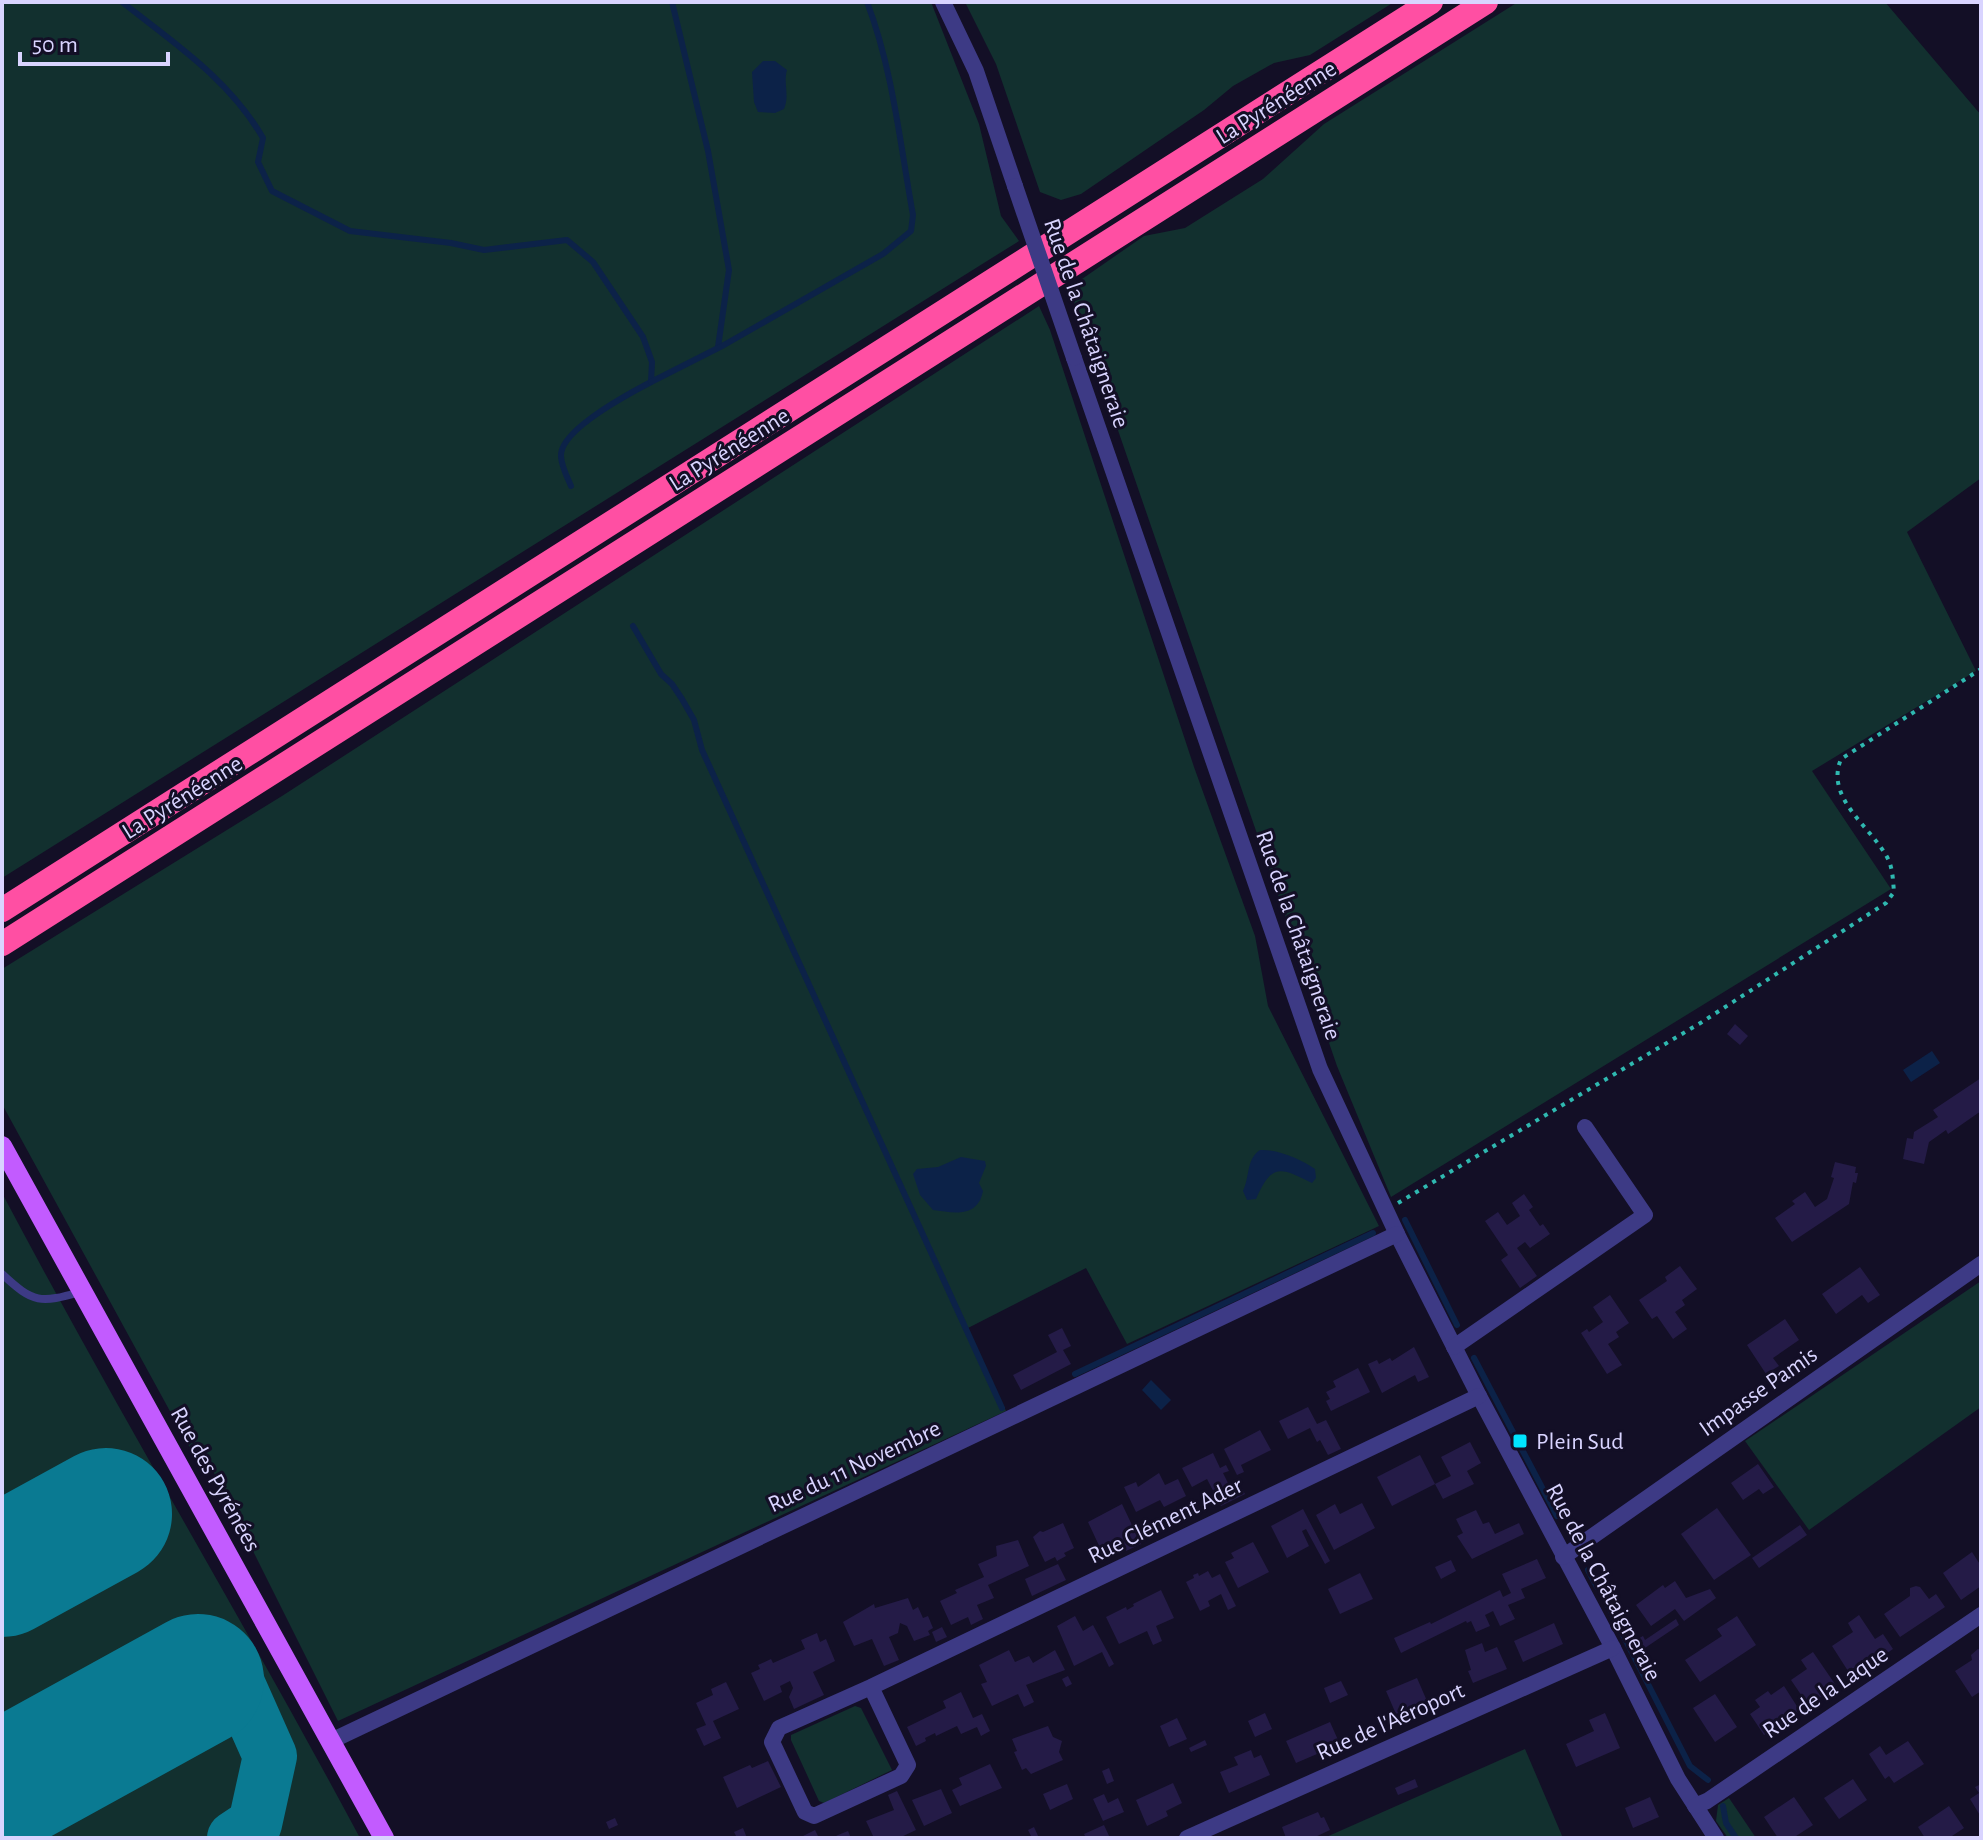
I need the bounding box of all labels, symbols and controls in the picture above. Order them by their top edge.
scale bar [20,16,168,66]
text: 50 m [32,33,78,57]
street label: La Pyrénéenne [1212,56,1341,149]
street label: Rue de la Châtaigneraie [1039,216,1133,431]
street label: La Pyrénéenne [665,403,794,496]
street label: La Pyrénéenne [118,751,247,844]
street label: Rue de la Châtaigneraie [1251,828,1345,1043]
street label: Impasse Pamis [1695,1342,1822,1441]
street label: Rue des Pyrénées [166,1403,265,1556]
street label: Rue du 11 Novembre [764,1416,944,1517]
place label: Plein Sud [1536,1430,1624,1454]
marker: Plein Sud [1511,1432,1529,1450]
street label: Rue Clément Ader [1084,1473,1247,1569]
street label: Rue de la Châtaigneraie [1541,1480,1665,1685]
street label: Rue de la Laque [1759,1642,1892,1743]
street label: Rue de l'Aéroport [1313,1678,1468,1765]

